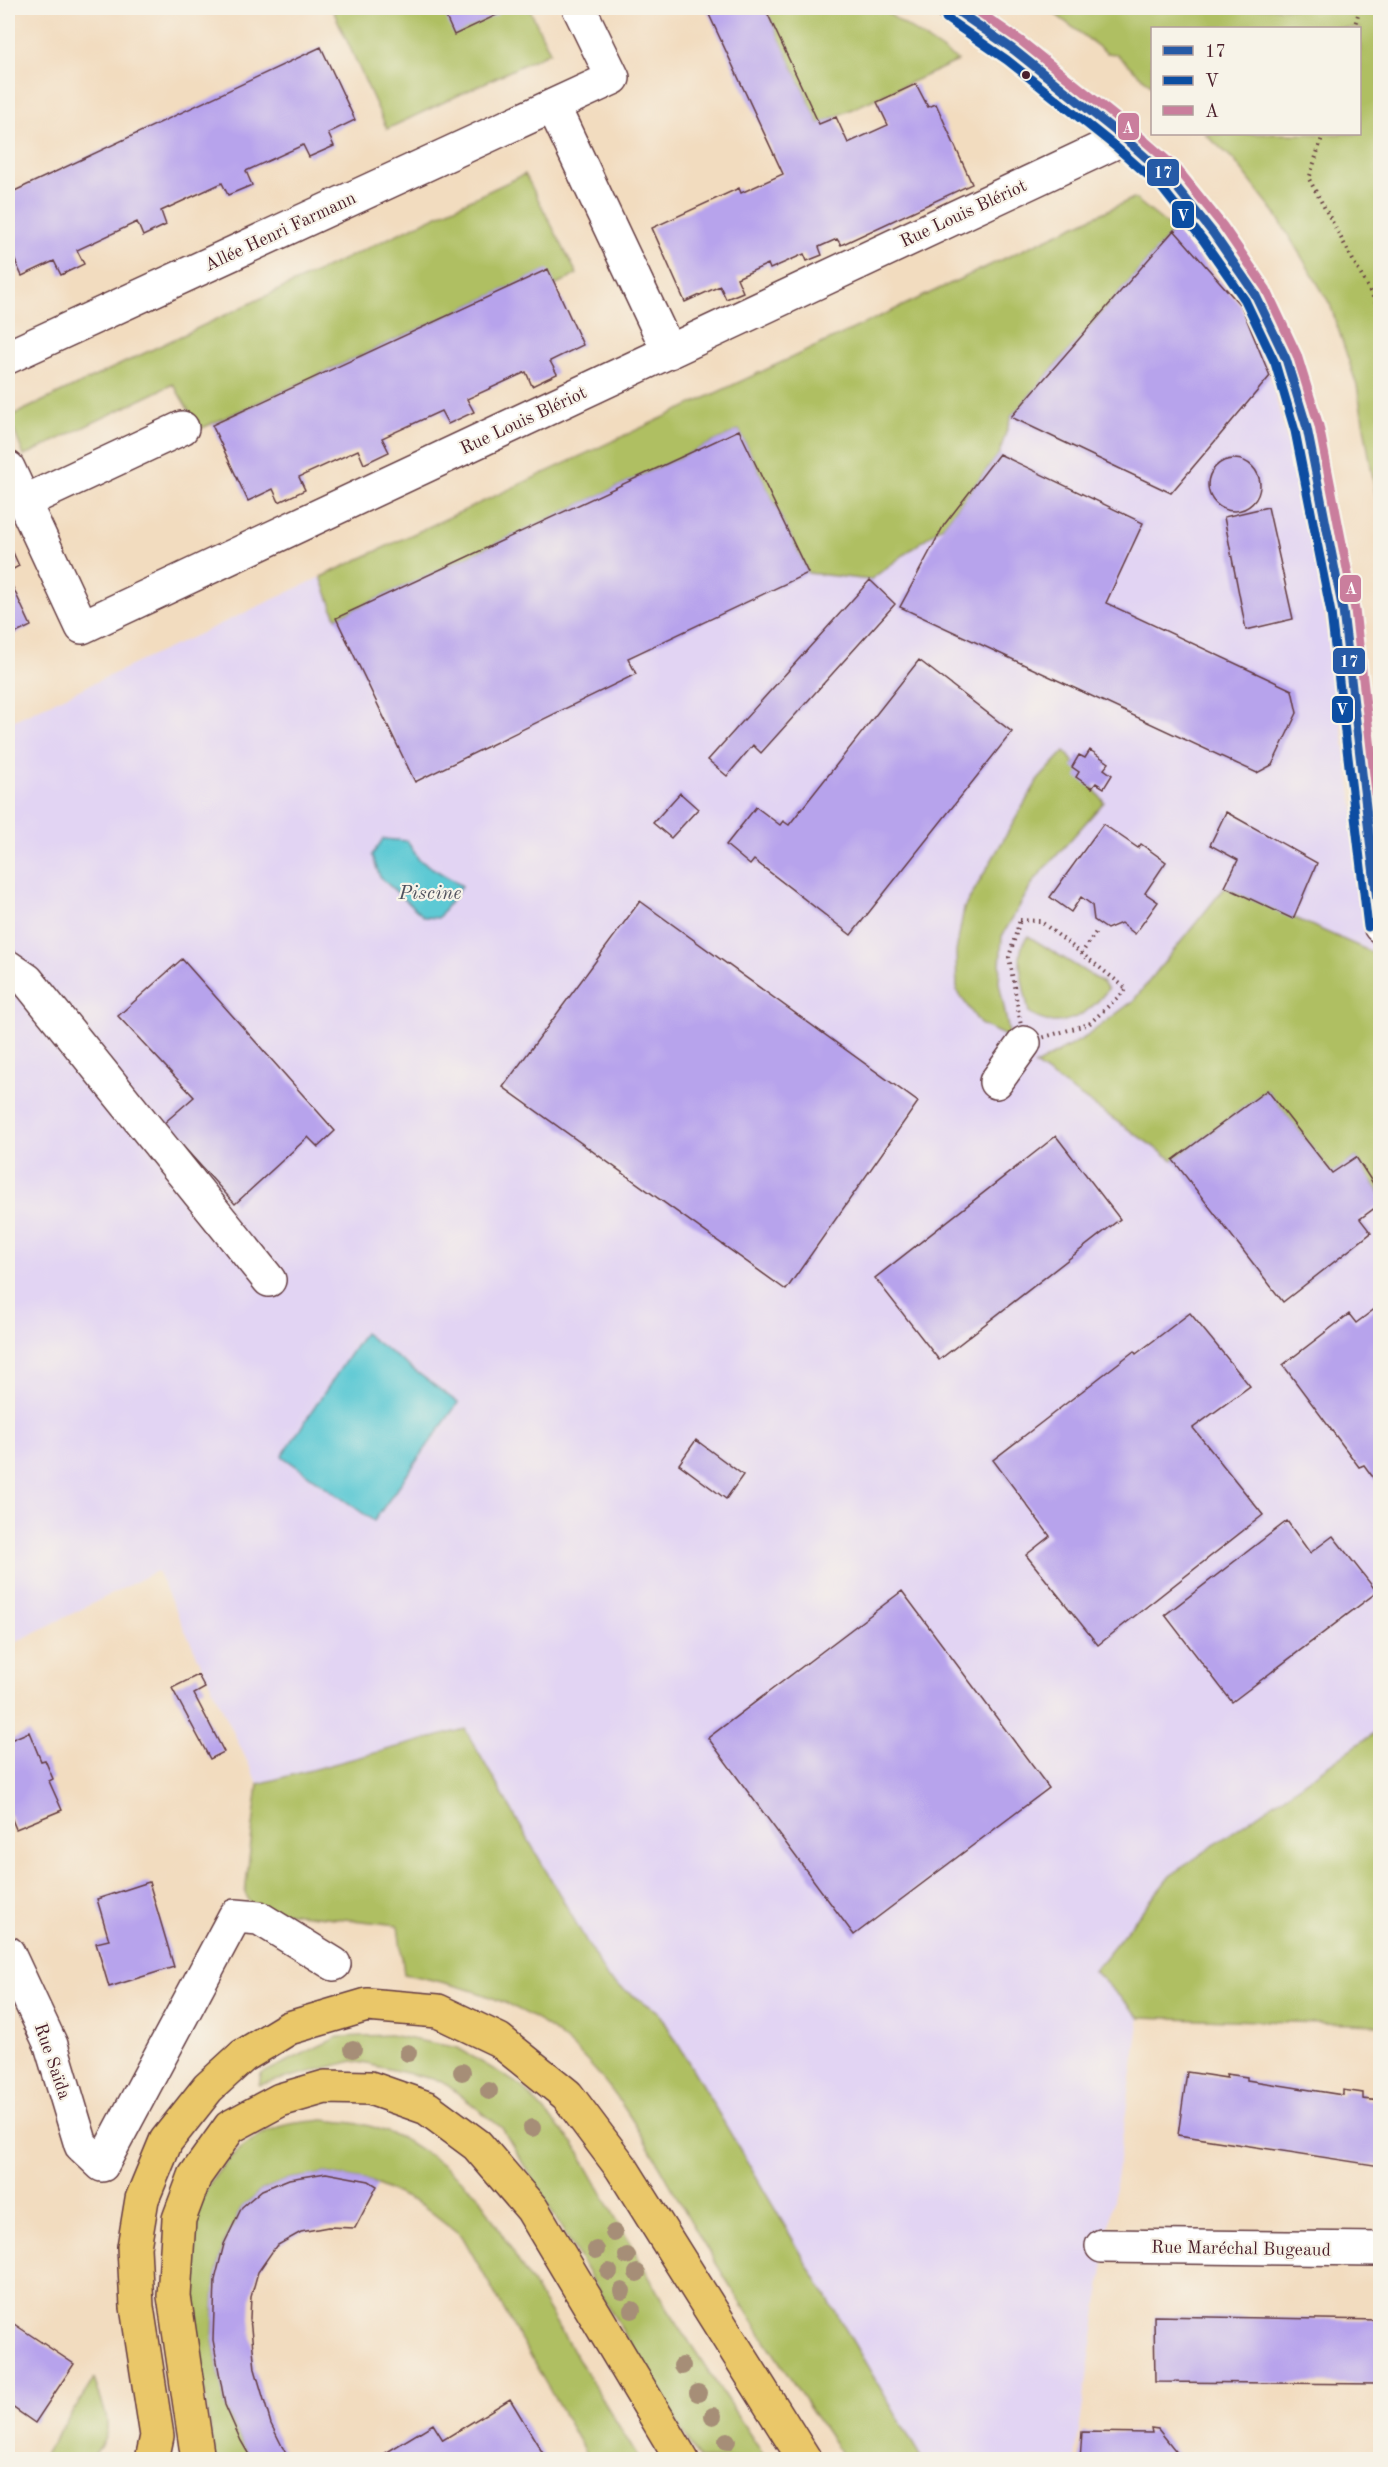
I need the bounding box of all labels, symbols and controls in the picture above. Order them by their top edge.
legend [1151,27,1361,135]
text: 17 [1205,43,1226,61]
unlabelled marker [1020,69,1032,81]
text: V [1205,73,1219,91]
text: A [1205,103,1219,121]
line badge: A [1117,112,1140,141]
text: A [1122,121,1134,137]
line badge: 17 [1146,158,1180,187]
text: 17 [1154,166,1172,182]
street label: Rue Louis Blériot [897,177,1029,251]
street label: Allée Henri Farmann [202,189,359,275]
line badge: V [1171,200,1195,229]
text: V [1177,209,1189,225]
street label: Rue Louis Blériot [457,384,589,458]
line badge: A [1339,574,1362,603]
text: A [1345,582,1357,598]
line badge: 17 [1332,647,1366,675]
text: 17 [1340,655,1358,671]
line badge: V [1331,695,1354,724]
text: V [1336,703,1348,719]
water label: Piscine [398,884,461,904]
street label: Rue Saïda [31,2021,73,2102]
street label: Rue Maréchal Bugeaud [1151,2238,1331,2260]

